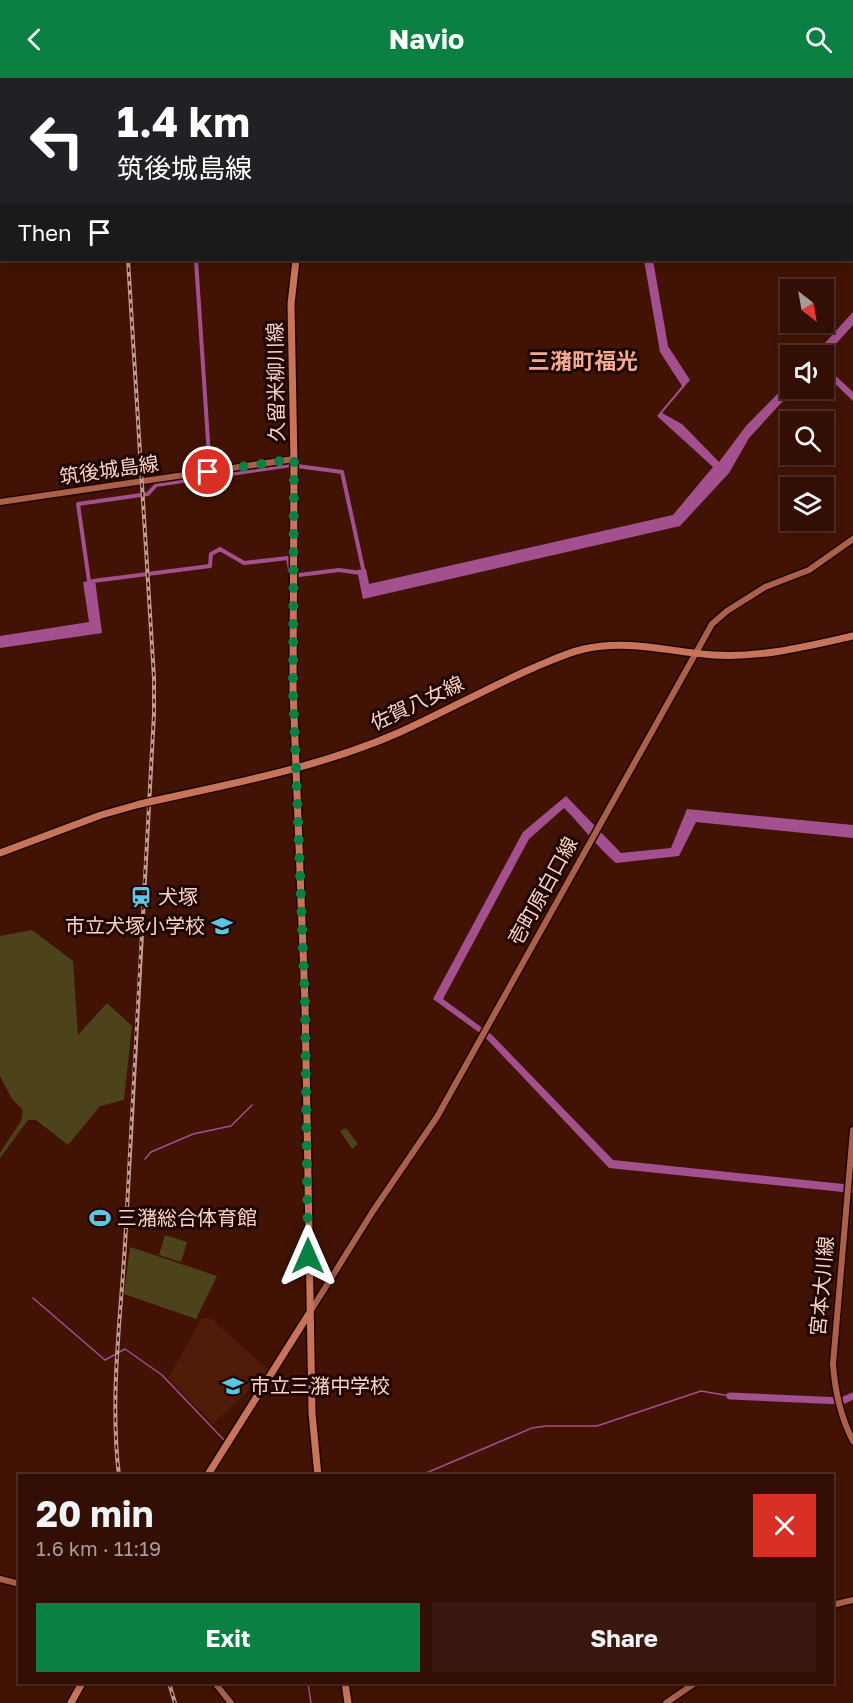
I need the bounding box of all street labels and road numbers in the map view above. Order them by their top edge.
street label: 久留米柳川線 [262,322,288,442]
street label: 筑後城島線 [58,450,160,488]
street label: 佐賀八女線 [366,670,467,734]
street label: 壱町原白口線 [503,832,582,949]
street label: 宮本大川線 [805,1235,837,1337]

